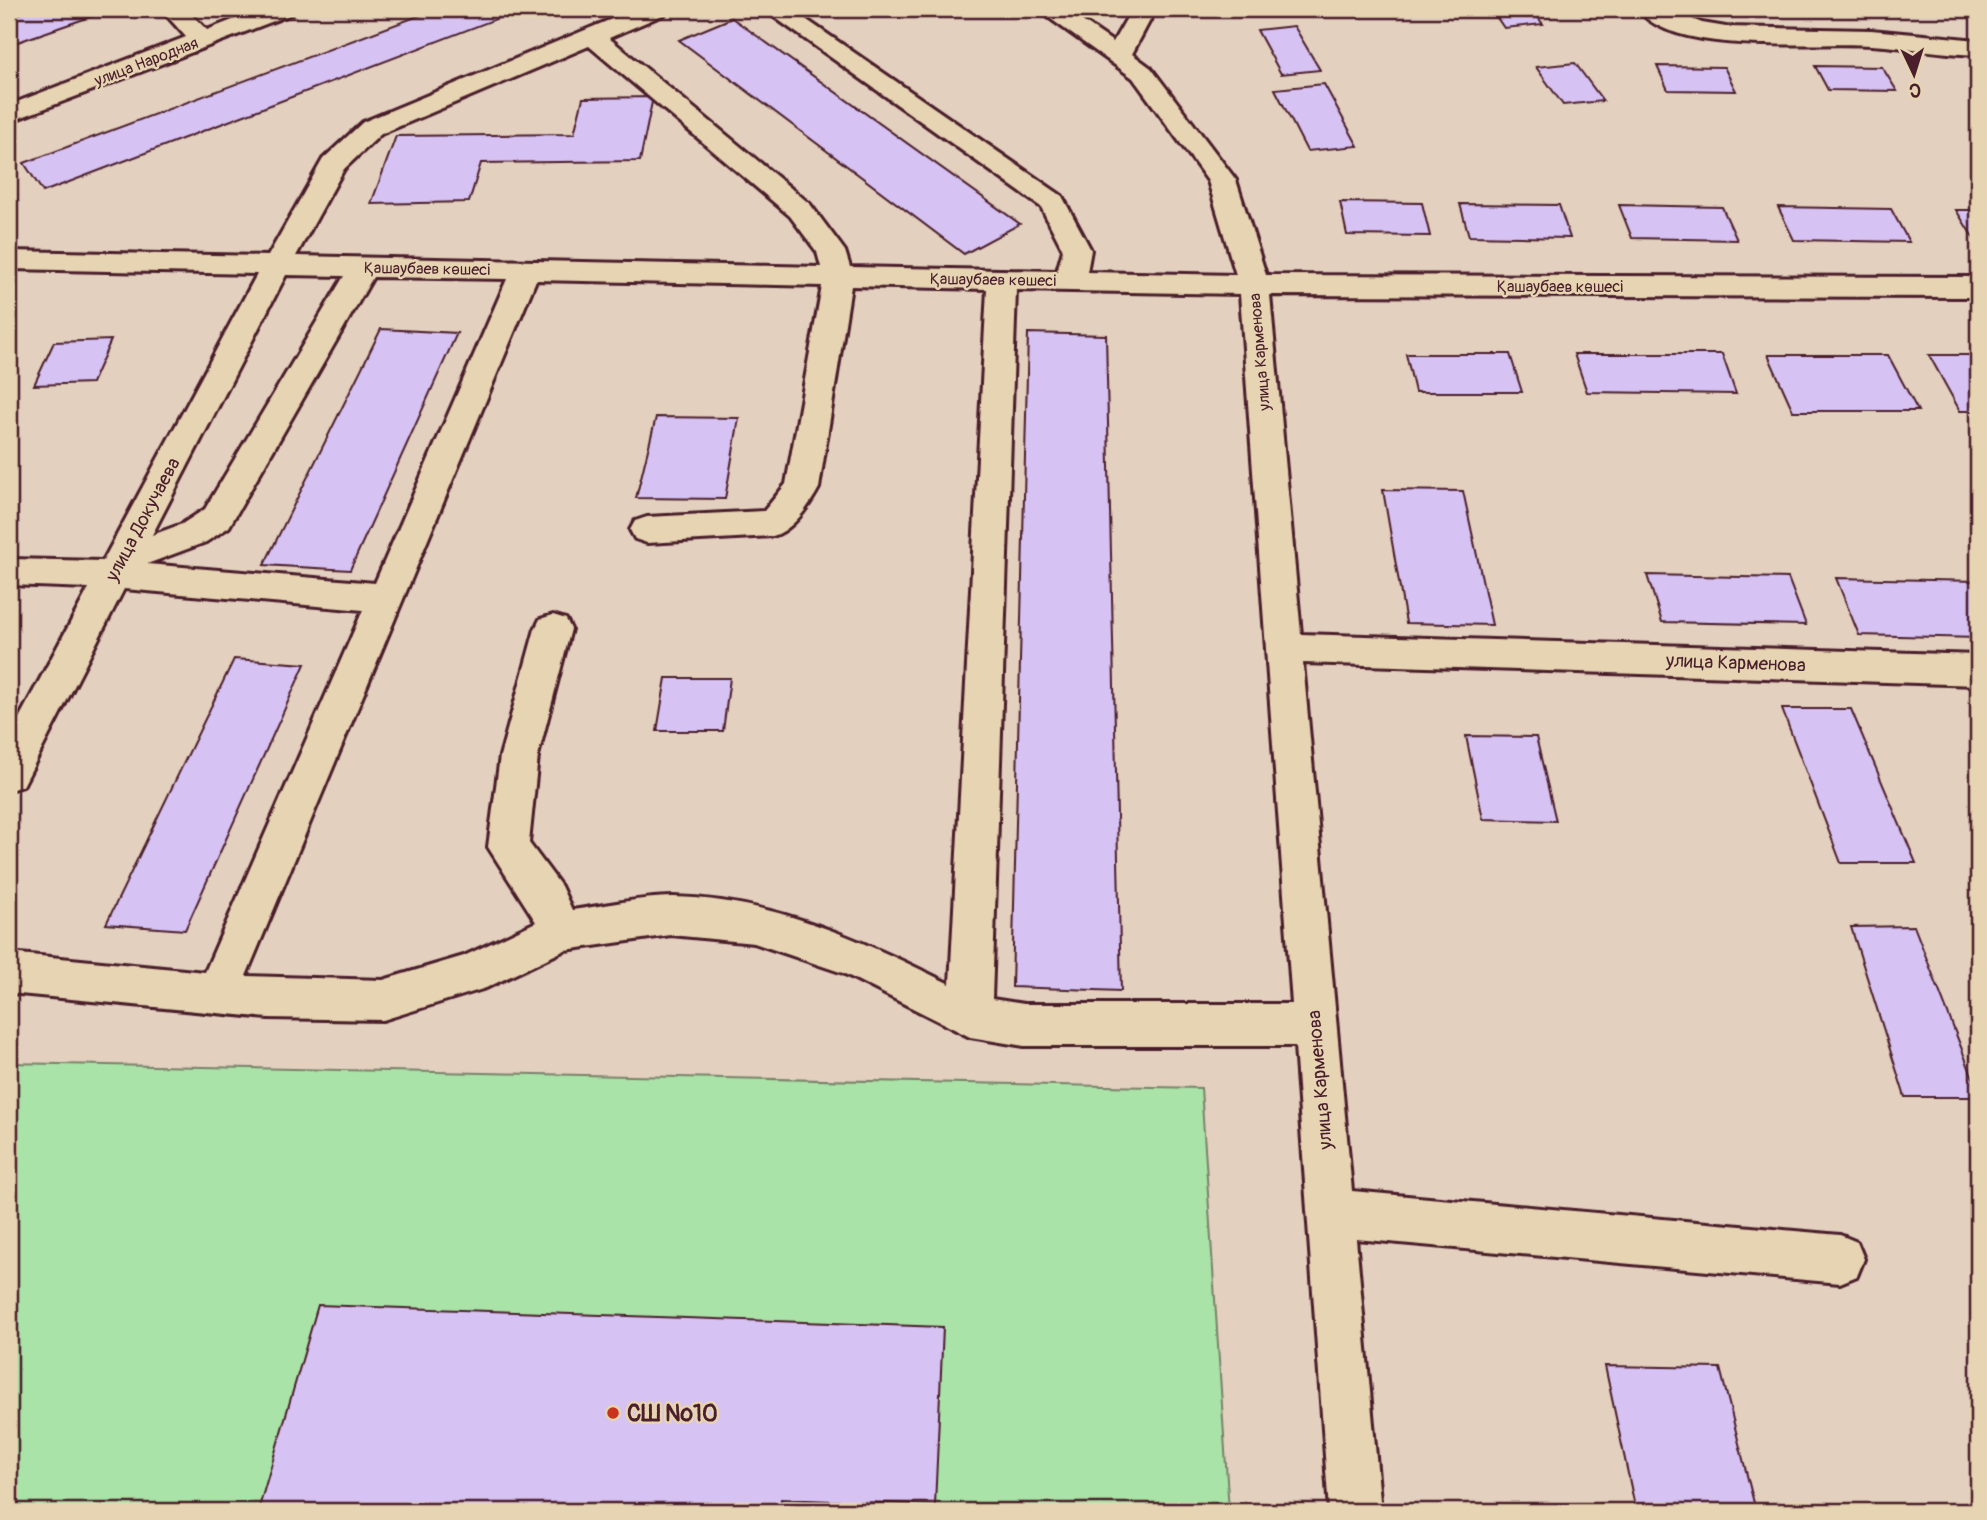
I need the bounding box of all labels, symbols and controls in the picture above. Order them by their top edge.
street label: улица Народная [91,33,201,91]
north arrow [1878,38,1948,108]
text: С [1908,78,1922,102]
street label: Қашаубаев көшесі [364,258,490,280]
street label: Қашаубаев көшесі [930,269,1056,291]
street label: Қашаубаев көшесі [1497,277,1623,297]
street label: улица Карменова [1245,292,1275,412]
street label: улица Докучаева [100,453,186,586]
street label: улица Карменова [1665,649,1806,677]
street label: улица Карменова [1302,1009,1338,1152]
place label: СШ №10 [627,1399,718,1428]
marker: СШ №10 [605,1405,621,1421]

